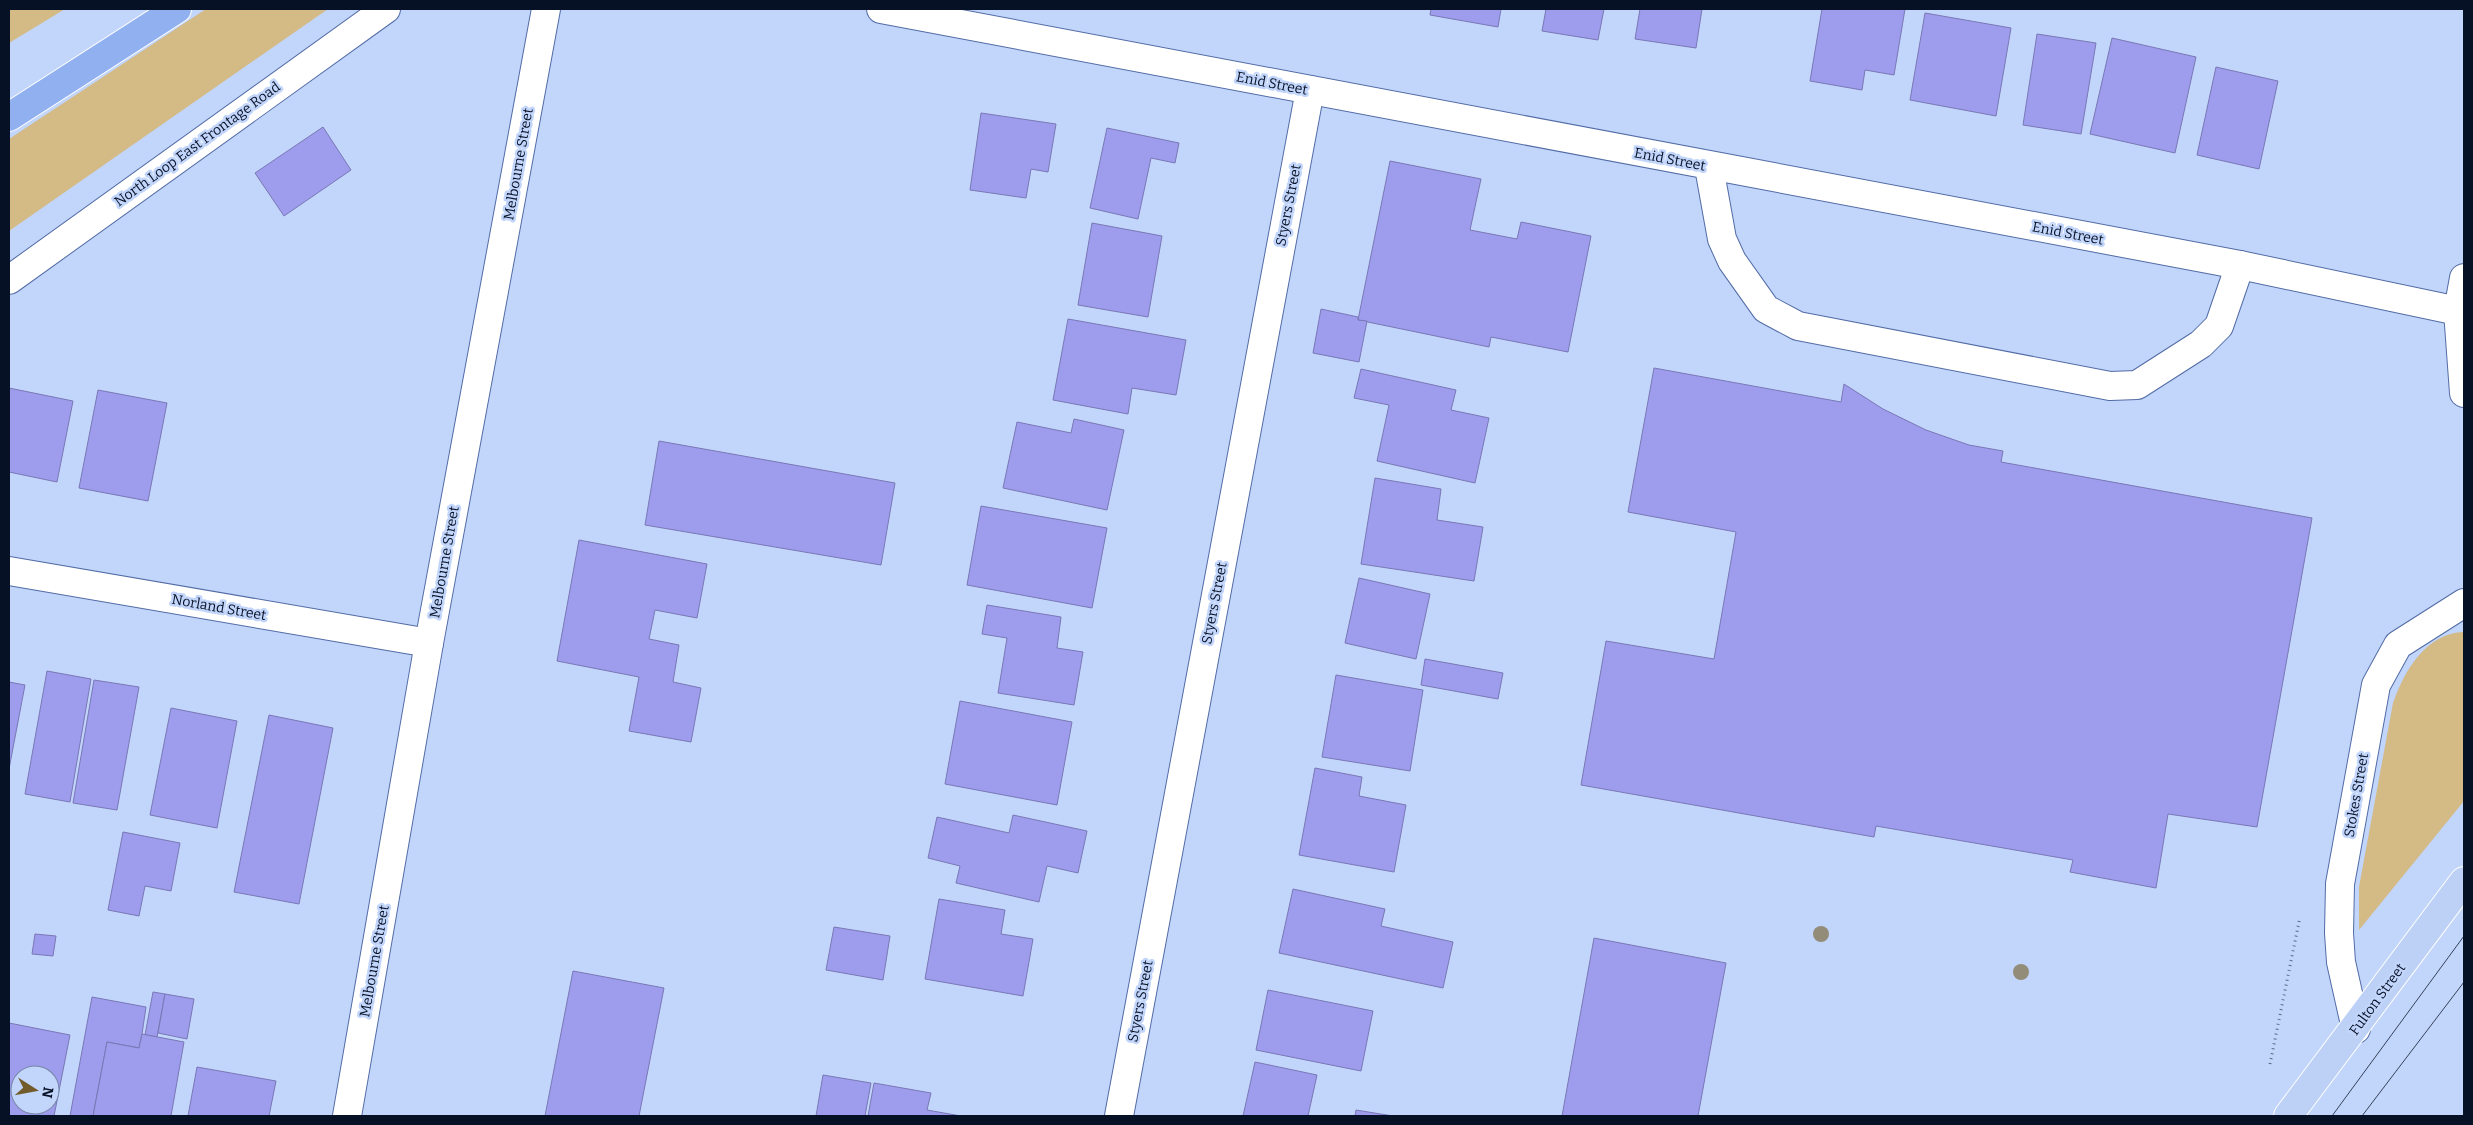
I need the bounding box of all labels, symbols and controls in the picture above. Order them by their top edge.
street label: Enid Street [1235,68,1309,99]
street label: North Loop East Frontage Road [111,78,284,210]
street label: Melbourne Street [500,107,537,222]
street label: Enid Street [1633,144,1707,175]
street label: Styers Street [1272,163,1305,247]
street label: Enid Street [2031,218,2105,249]
street label: Melbourne Street [426,505,463,620]
street label: Styers Street [1198,561,1231,645]
street label: Norland Street [170,591,268,624]
street label: Stokes Street [2341,752,2372,839]
street label: Melbourne Street [356,904,393,1019]
street label: Styers Street [1124,959,1157,1043]
street label: Fulton Street [2346,960,2409,1038]
north arrow [10,1065,60,1115]
text: N [38,1085,57,1099]

